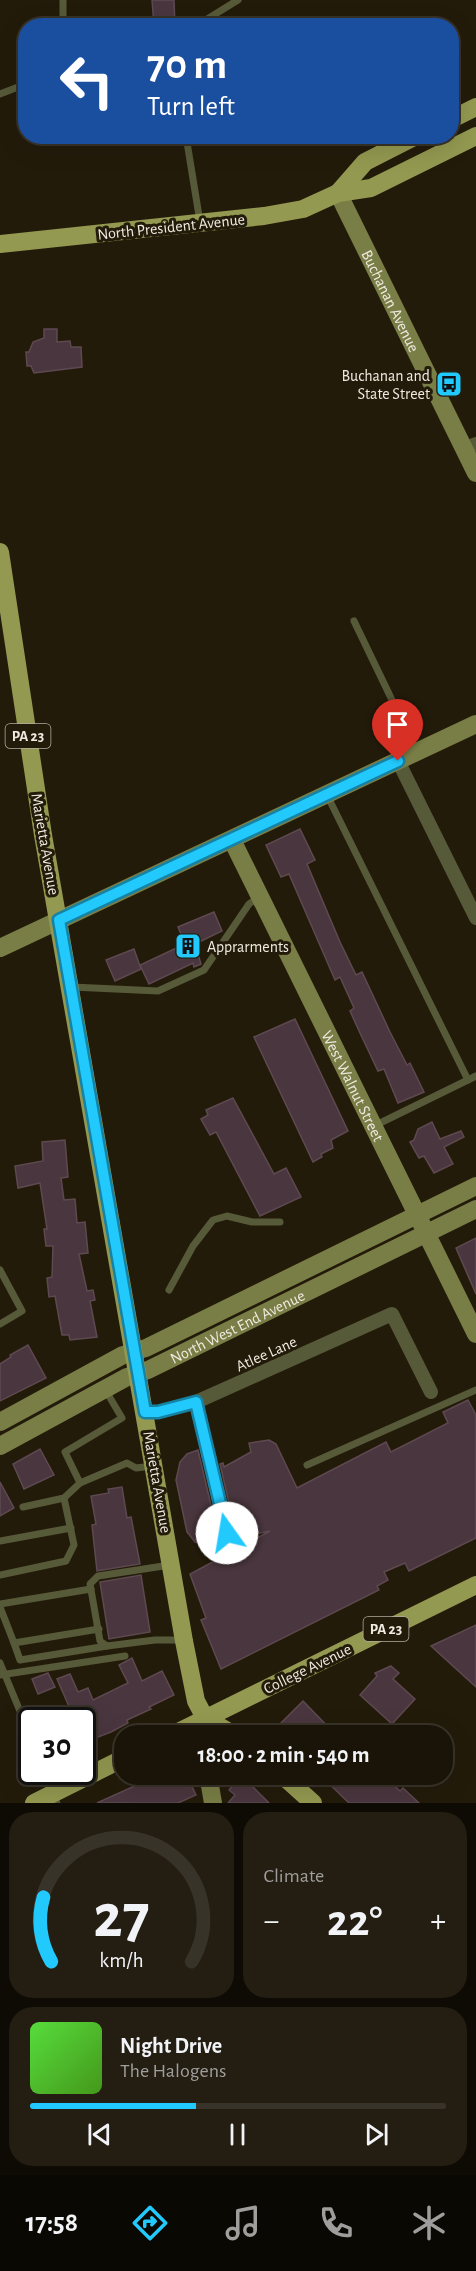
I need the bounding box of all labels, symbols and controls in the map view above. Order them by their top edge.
icon: left [48,42,126,120]
text: 70 m [147,44,227,86]
text: Turn left [147,93,235,120]
street label: North President Avenue [97,211,246,243]
street label: Buchanan Avenue [358,247,422,355]
place label: Buchanan and State Street [341,368,430,402]
bus stop icon: Buchanan and State Street [434,369,464,399]
pin [372,699,423,761]
icon: arrive [381,708,414,741]
road number: PA 23 [6,724,51,748]
street label: Marietta Avenue [28,792,62,896]
building icon: Apprarments [173,931,203,961]
place label: Apprarments [207,939,289,955]
street label: West Walnut Street [318,1028,386,1144]
street label: North West End Avenue [168,1287,307,1367]
street label: Atlee Lane [234,1333,299,1374]
street label: Marietta Avenue [140,1430,174,1534]
position arrow [195,1501,259,1565]
road number: PA 23 [364,1617,408,1641]
street label: College Avenue [261,1641,354,1697]
speed limit sign: 30 [18,1707,96,1785]
text: 18:00 · 2 min · 540 m [197,1744,370,1766]
text: Climate [264,1866,324,1886]
text: 27 [93,1886,149,1948]
text: 22° [327,1899,383,1944]
text: − [264,1905,279,1938]
text: + [430,1905,446,1938]
text: km/h [99,1950,143,1971]
text: Night Drive [120,2035,222,2057]
text: The Halogens [120,2061,226,2081]
icon: previous [83,2118,116,2151]
icon: pause [221,2118,254,2151]
icon: next [360,2118,393,2151]
icon: directions [129,2202,171,2244]
icon: music [222,2202,264,2244]
icon: phone [315,2202,357,2244]
icon: climate [408,2202,450,2244]
text: 17:58 [26,2209,78,2236]

